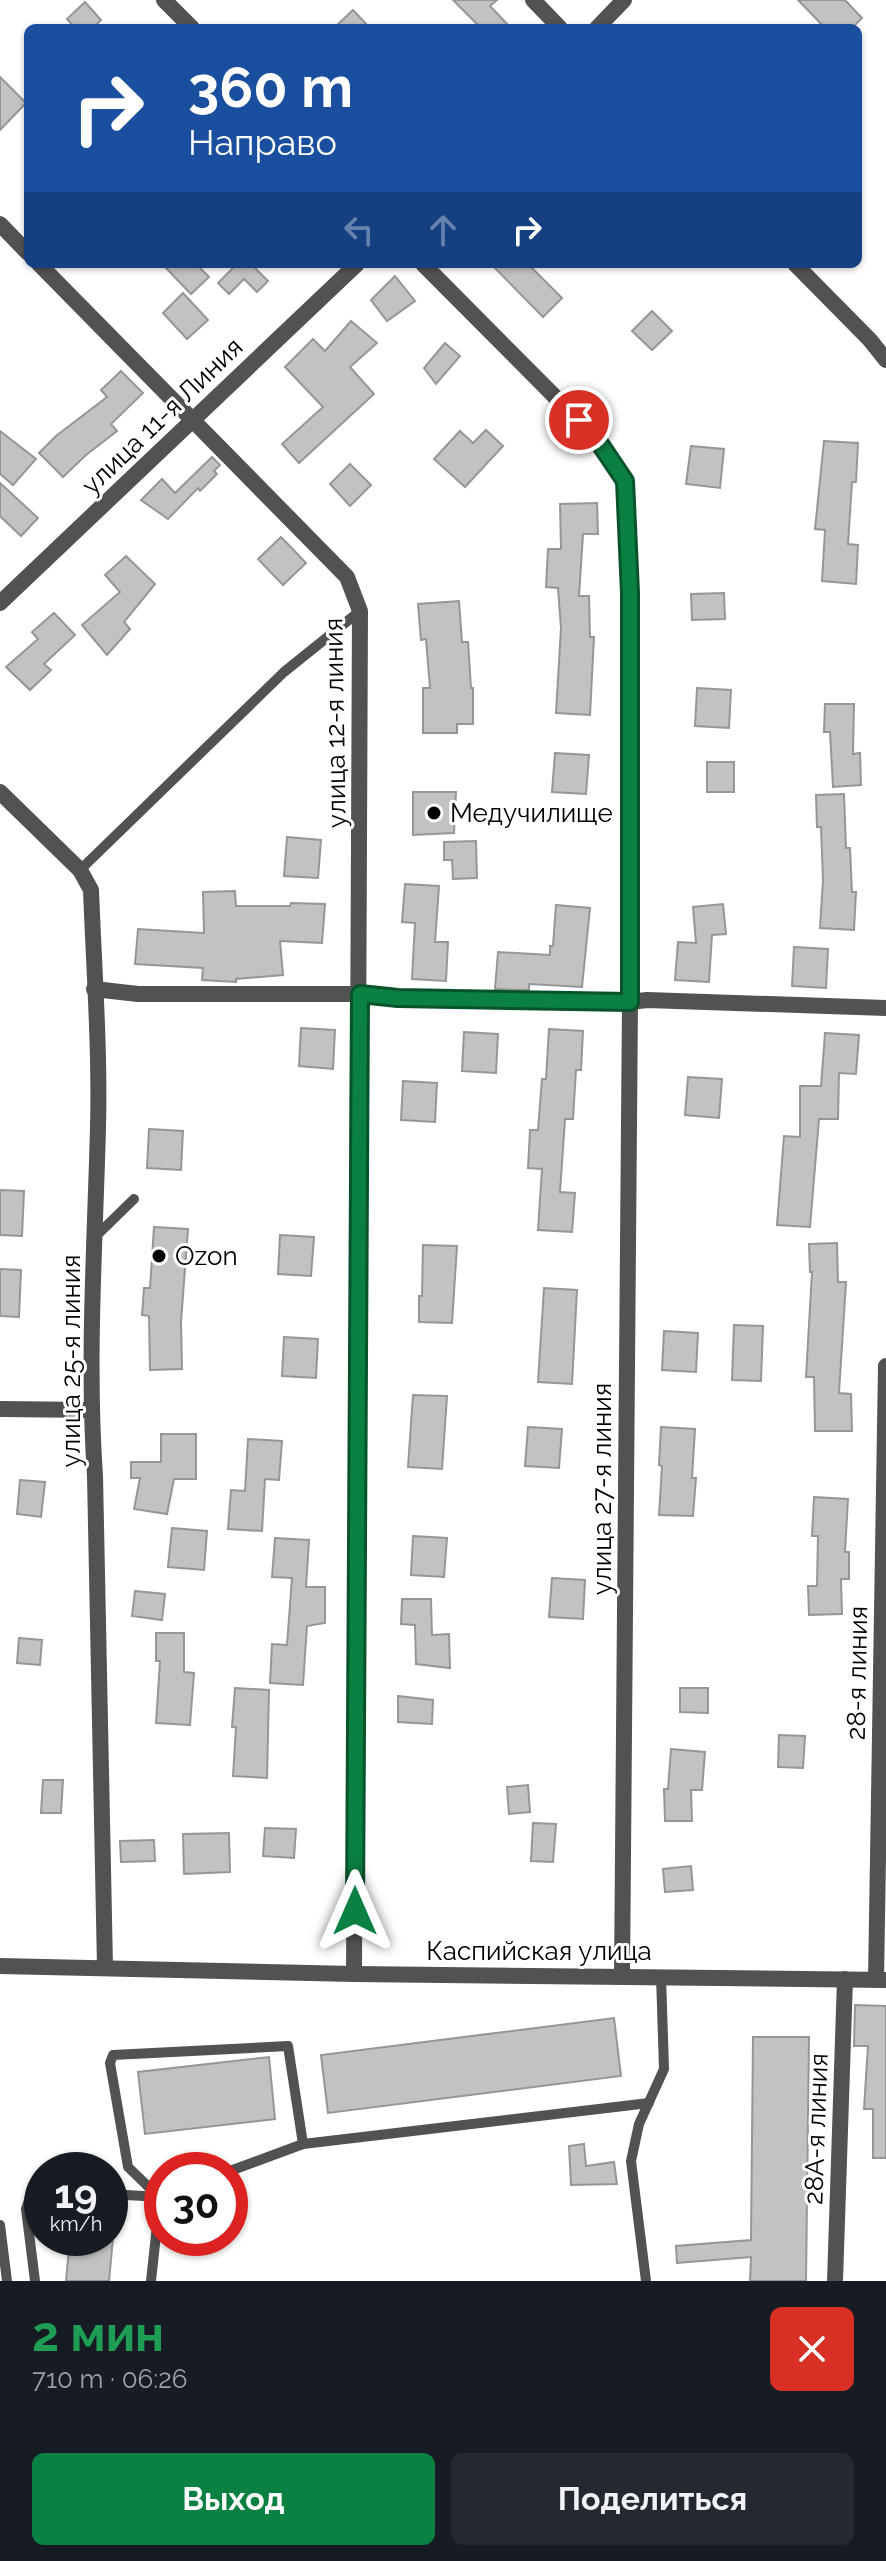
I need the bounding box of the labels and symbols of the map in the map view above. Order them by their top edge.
street label: улица 11-я Линия [75,332,249,500]
pin [545,386,613,454]
street label: улица 12-я линия [318,618,352,828]
place label: Медучилище [450,798,613,828]
marker: Медучилище [425,804,443,822]
place label: Ozon [175,1241,238,1271]
marker: Ozon [150,1247,168,1265]
street label: улица 25-я линия [56,1254,86,1468]
street label: улица 27-я линия [587,1383,617,1595]
street label: 28-я линия [841,1606,873,1740]
position arrow [313,1869,397,1953]
street label: Каспийская улица [426,1936,652,1966]
street label: 28А-я линия [798,2053,834,2205]
speed limit sign: 30 [144,2152,248,2256]

